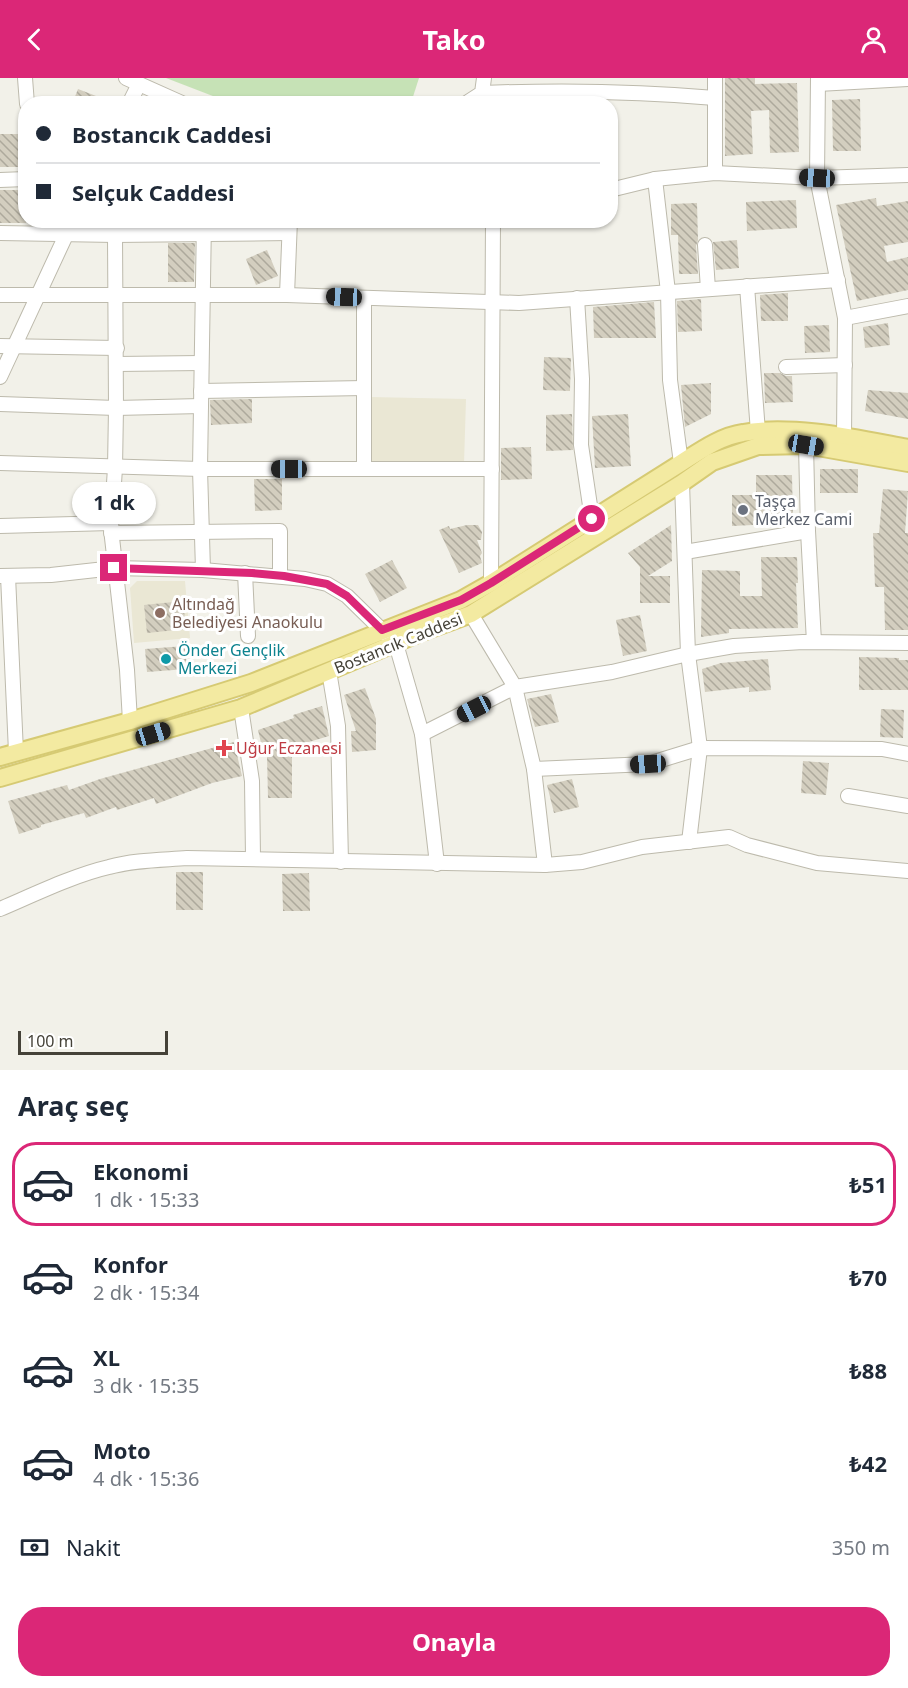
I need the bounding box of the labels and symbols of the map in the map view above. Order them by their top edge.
car [799,168,835,188]
car [326,287,362,307]
car [787,433,825,457]
car [271,460,307,478]
callout: 1 dk [72,481,156,523]
place label: Taşça Merkez Cami [755,490,852,530]
marker: Taşça Merkez Cami [736,503,750,517]
route start [578,505,605,532]
route end [100,554,127,581]
place label: Altındağ Belediyesi Anaokulu [172,593,323,633]
marker: Altındağ Belediyesi Anaokulu [153,606,167,620]
street label: Bostancık Caddesi [331,607,465,679]
place label: Önder Gençlik Merkezi [178,639,286,679]
marker: Önder Gençlik Merkezi [159,652,173,666]
car [454,693,494,725]
car [133,720,173,748]
place label: Uğur Eczanesi [236,737,342,759]
marker: Uğur Eczanesi [217,741,231,755]
car [630,754,666,774]
scale bar [18,1028,168,1055]

